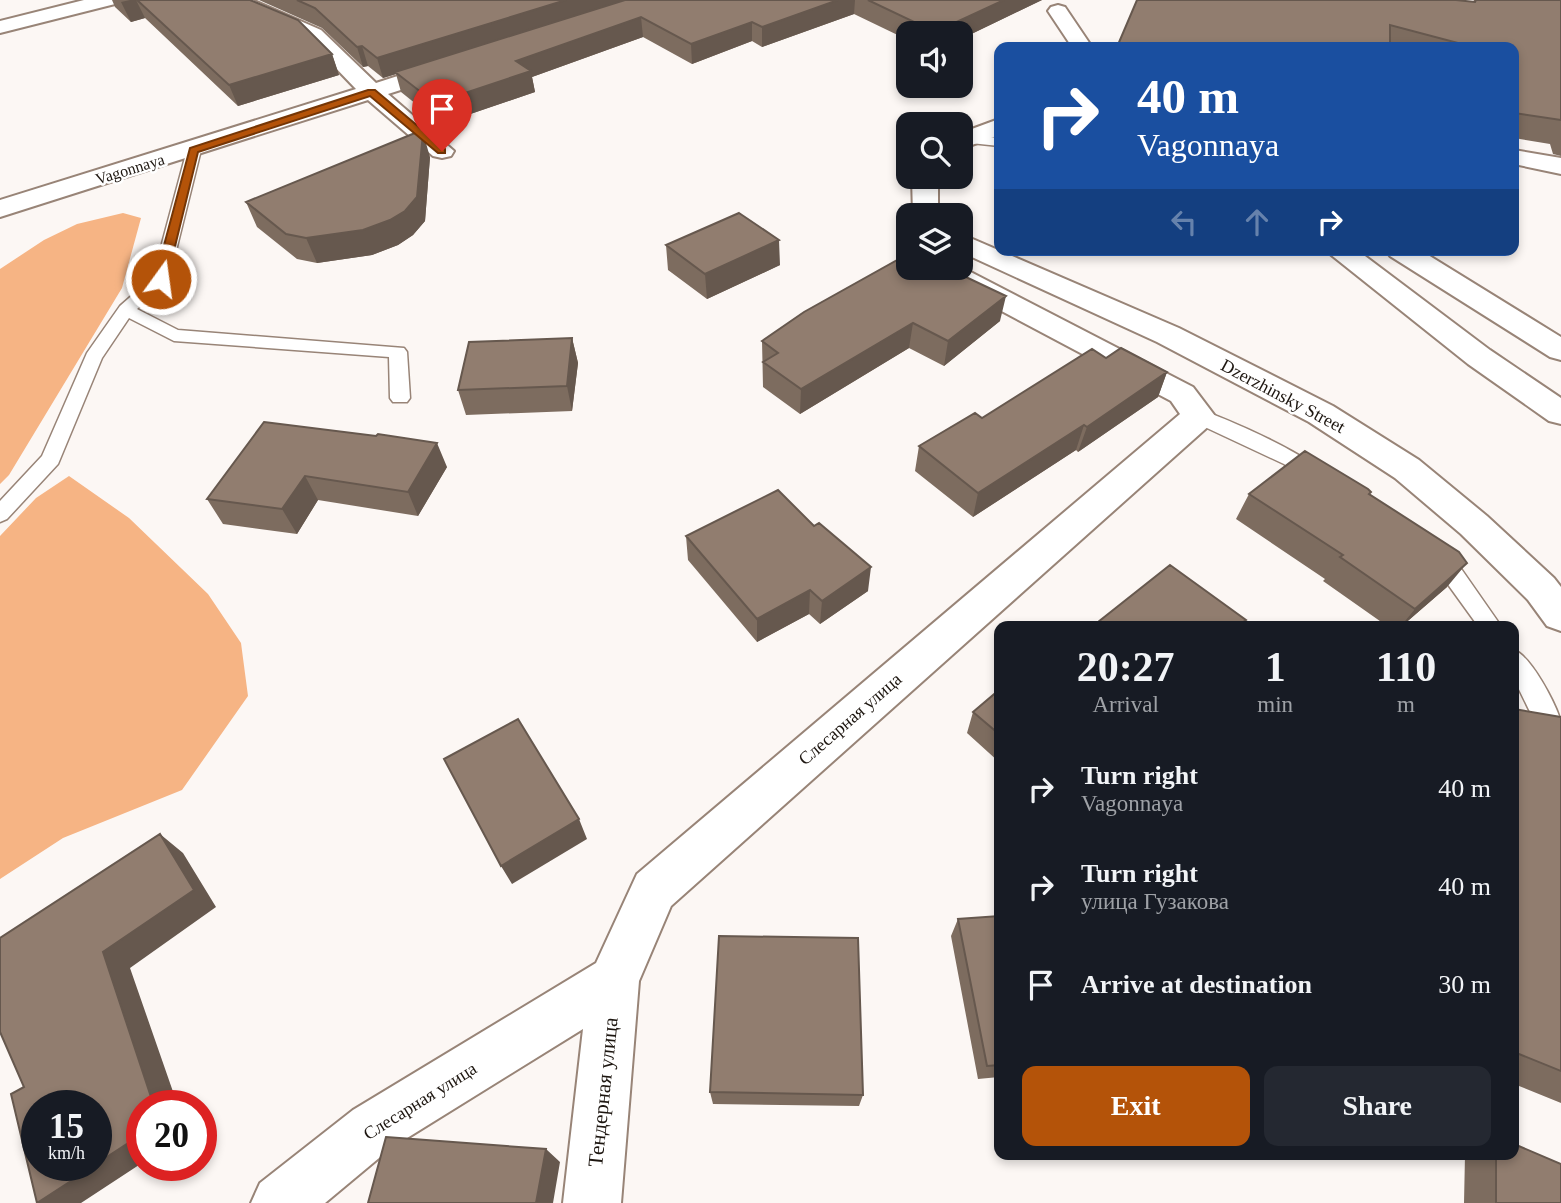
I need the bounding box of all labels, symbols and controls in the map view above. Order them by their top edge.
map controls [896,21,973,280]
button: sound [896,21,973,98]
text: 40 m [1137,69,1239,124]
icon: right [1022,70,1113,161]
pin [412,79,472,151]
icon: arrive [423,90,461,128]
button: search [896,112,973,189]
text: Vagonnaya [1137,127,1279,163]
street label: Vagonnaya [94,150,167,188]
button: layers [896,203,973,280]
icon: left [1165,203,1203,241]
icon: ahead [1238,203,1276,241]
icon: right [1311,203,1349,241]
position arrow [124,242,198,316]
street label: Dzerzhinsky Street [1218,355,1348,437]
text: 20:27 [1077,644,1175,690]
text: 1 [1265,644,1286,690]
text: 110 [1376,644,1436,690]
street label: Слесарная улица [795,669,905,769]
text: Arrival [1092,692,1159,717]
text: min [1257,692,1293,717]
text: m [1397,692,1415,717]
text: Turn right [1081,761,1198,790]
icon: right [1022,770,1060,808]
text: 40 m [1438,774,1491,803]
text: Vagonnaya [1081,791,1183,816]
text: Turn right [1081,859,1198,888]
icon: right [1022,868,1060,906]
text: 40 m [1438,872,1491,901]
text: улица Гузакова [1081,889,1229,914]
icon: arrive [1022,966,1060,1004]
text: Arrive at destination [1081,970,1312,999]
text: 30 m [1438,970,1491,999]
street label: Тендерная улица [583,1015,623,1168]
street label: Слесарная улица [360,1058,480,1144]
button: Exit [1022,1066,1250,1146]
button: Share [1264,1066,1491,1146]
speed limit sign: 20 [126,1090,217,1181]
text: 15 [49,1107,84,1146]
text: km/h [48,1143,85,1163]

